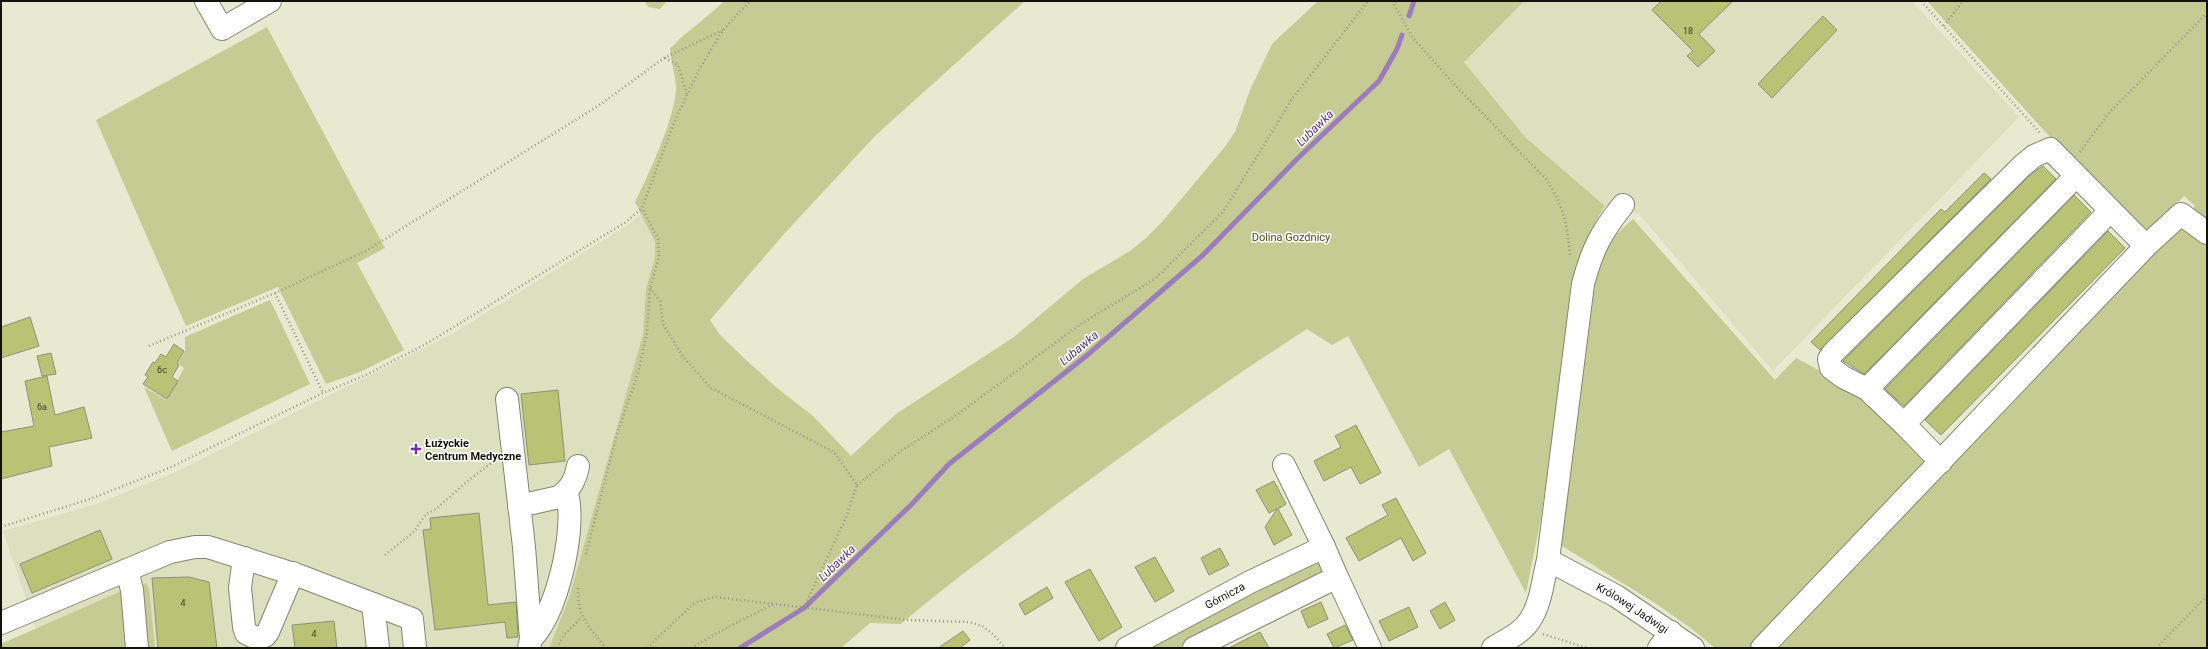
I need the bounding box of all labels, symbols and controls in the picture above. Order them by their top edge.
house number: 18 [1683,26,1693,36]
water label: Lubawka [1293,107,1337,149]
park label: Dolina Gozdnicy [1252,231,1331,244]
water label: Lubawka [1057,328,1101,368]
house number: 6c [157,365,167,375]
house number: 6a [37,402,47,412]
place label: Łużyckie Centrum Medyczne [425,437,521,463]
marker: Łużyckie Centrum Medyczne [410,443,422,455]
water label: Lubawka [815,542,859,584]
street label: Górnicza [1203,580,1247,612]
street label: Królowej Jadwigi [1594,581,1671,636]
house number: 4 [180,598,186,608]
house number: 4 [311,629,317,639]

